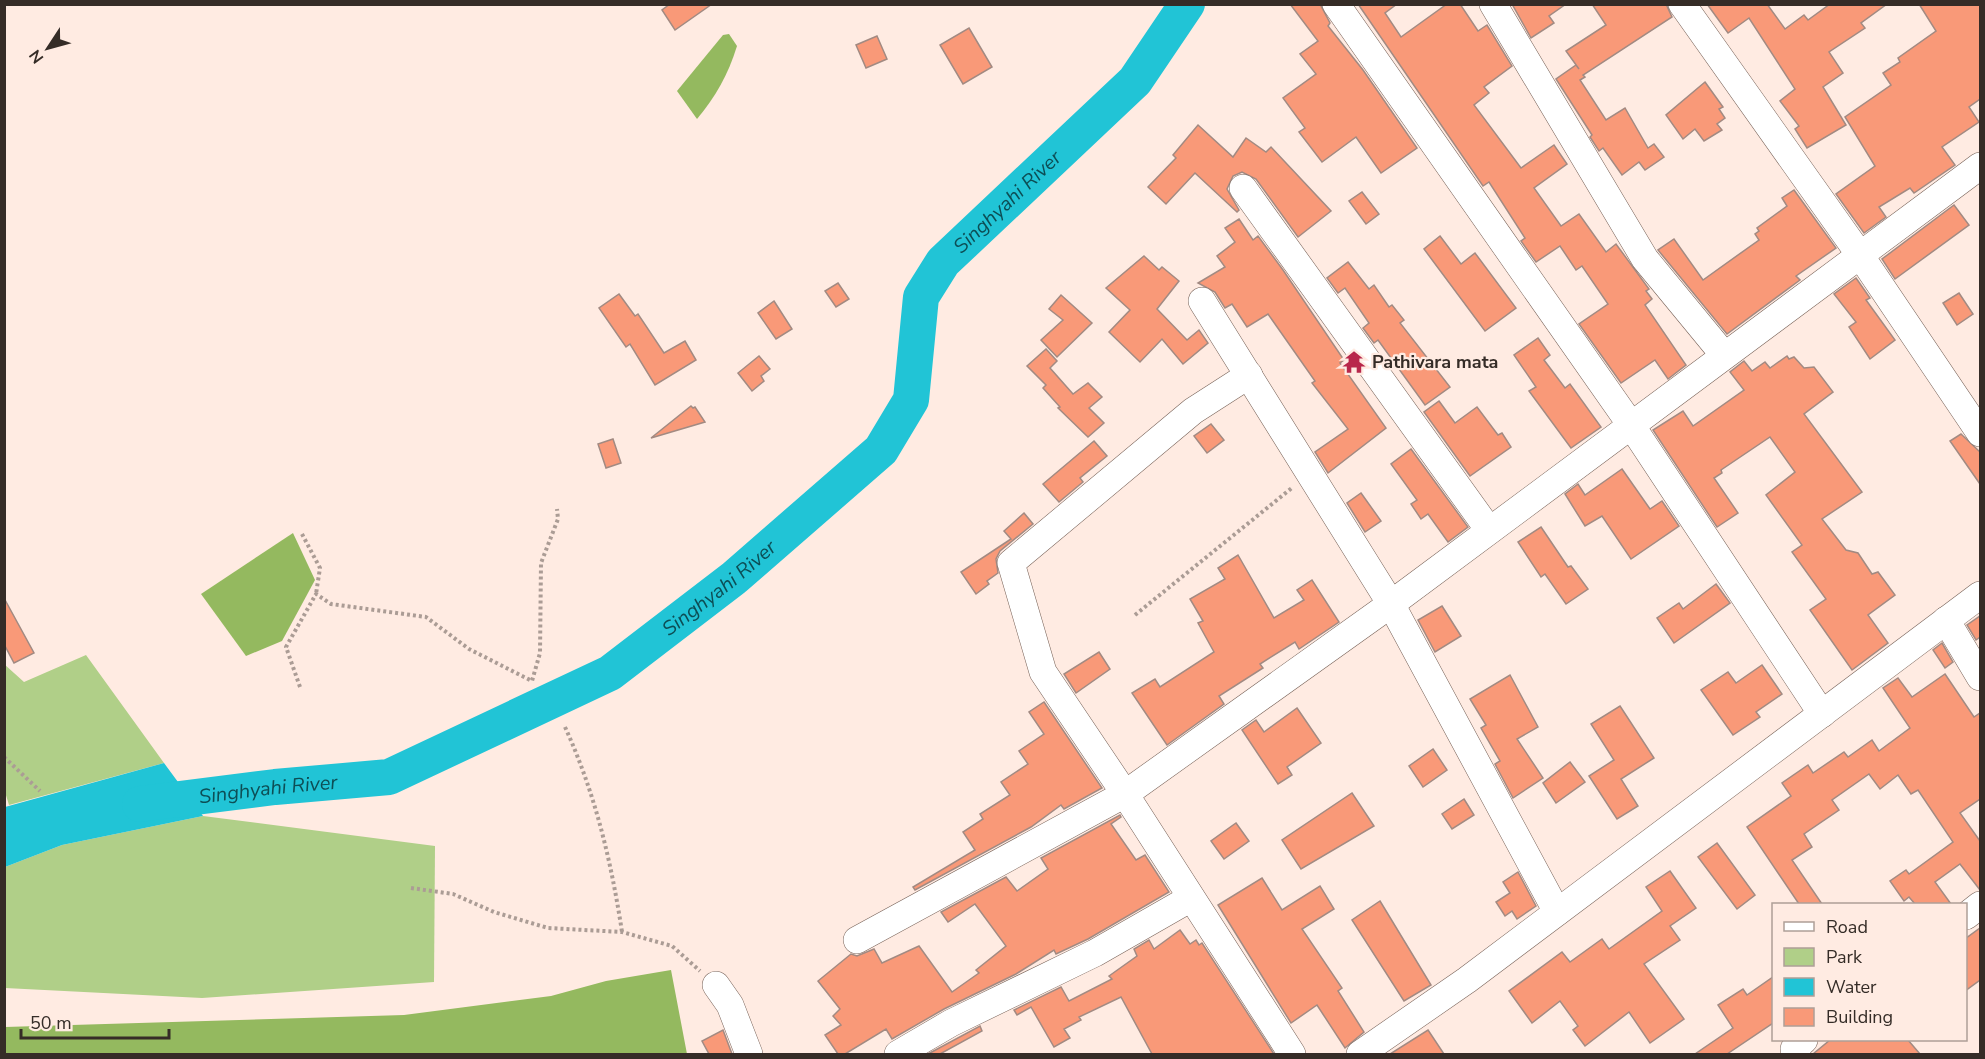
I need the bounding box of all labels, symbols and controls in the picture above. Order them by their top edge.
north arrow [18,18,78,78]
text: N [24,45,49,68]
water label: Singhyahi River [947,144,1068,260]
temple icon: Pathivara mata [1341,349,1367,375]
place label: Pathivara mata [1372,350,1498,374]
water label: Singhyahi River [657,534,783,642]
water label: Singhyahi River [197,769,339,810]
legend [1772,903,1967,1041]
text: Road [1826,915,1868,939]
text: Park [1826,945,1863,969]
text: Water [1826,975,1877,999]
scale bar [21,1002,170,1040]
text: Building [1826,1005,1893,1029]
text: 50 m [30,1011,72,1035]

